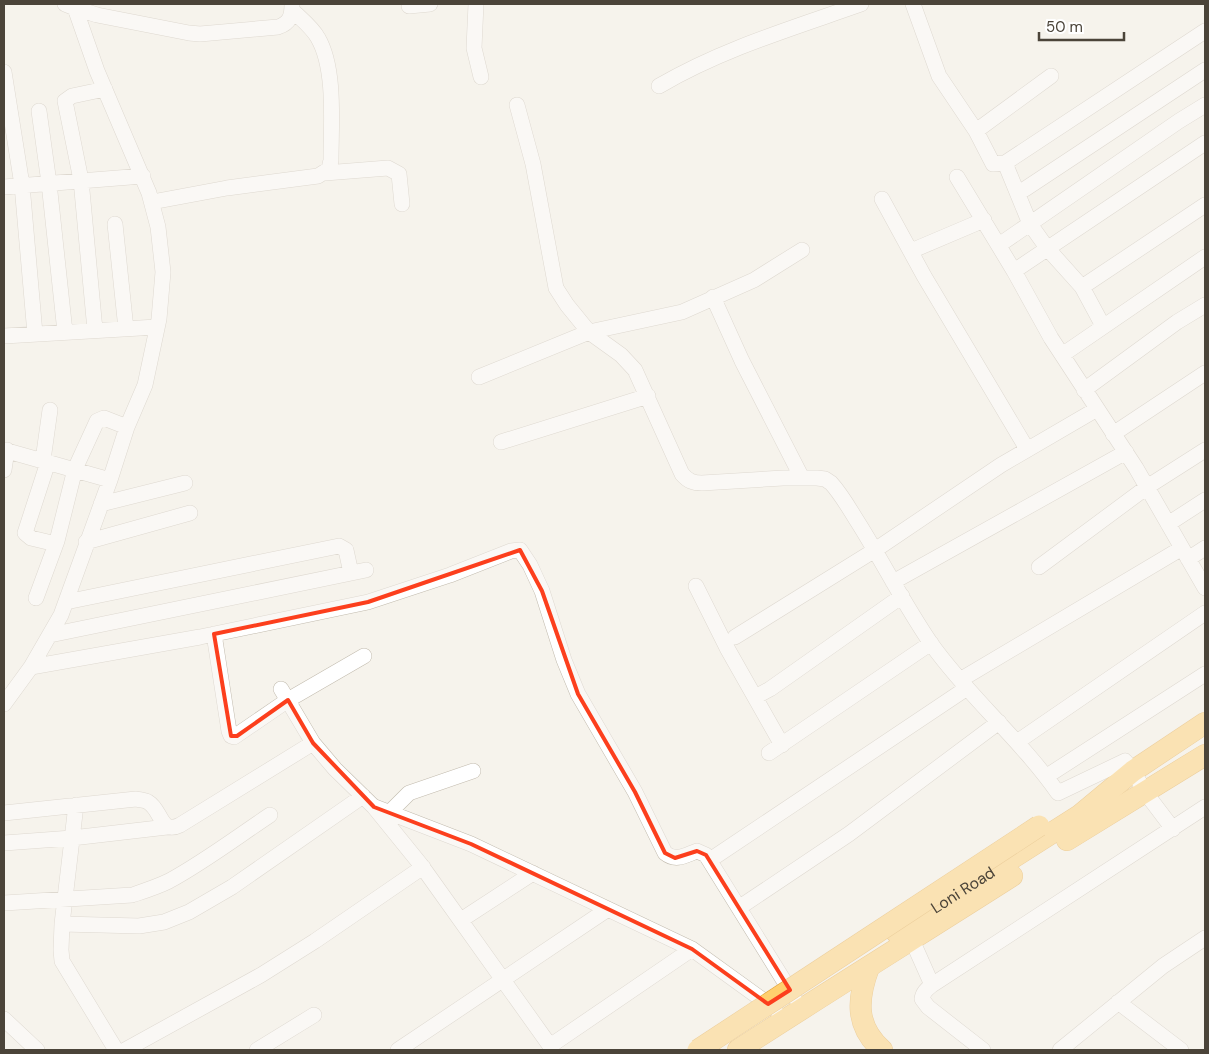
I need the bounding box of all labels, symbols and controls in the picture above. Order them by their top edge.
scale bar [1039,10,1124,42]
text: 50 m [1046,17,1083,37]
street label: Loni Road [927,862,999,918]

